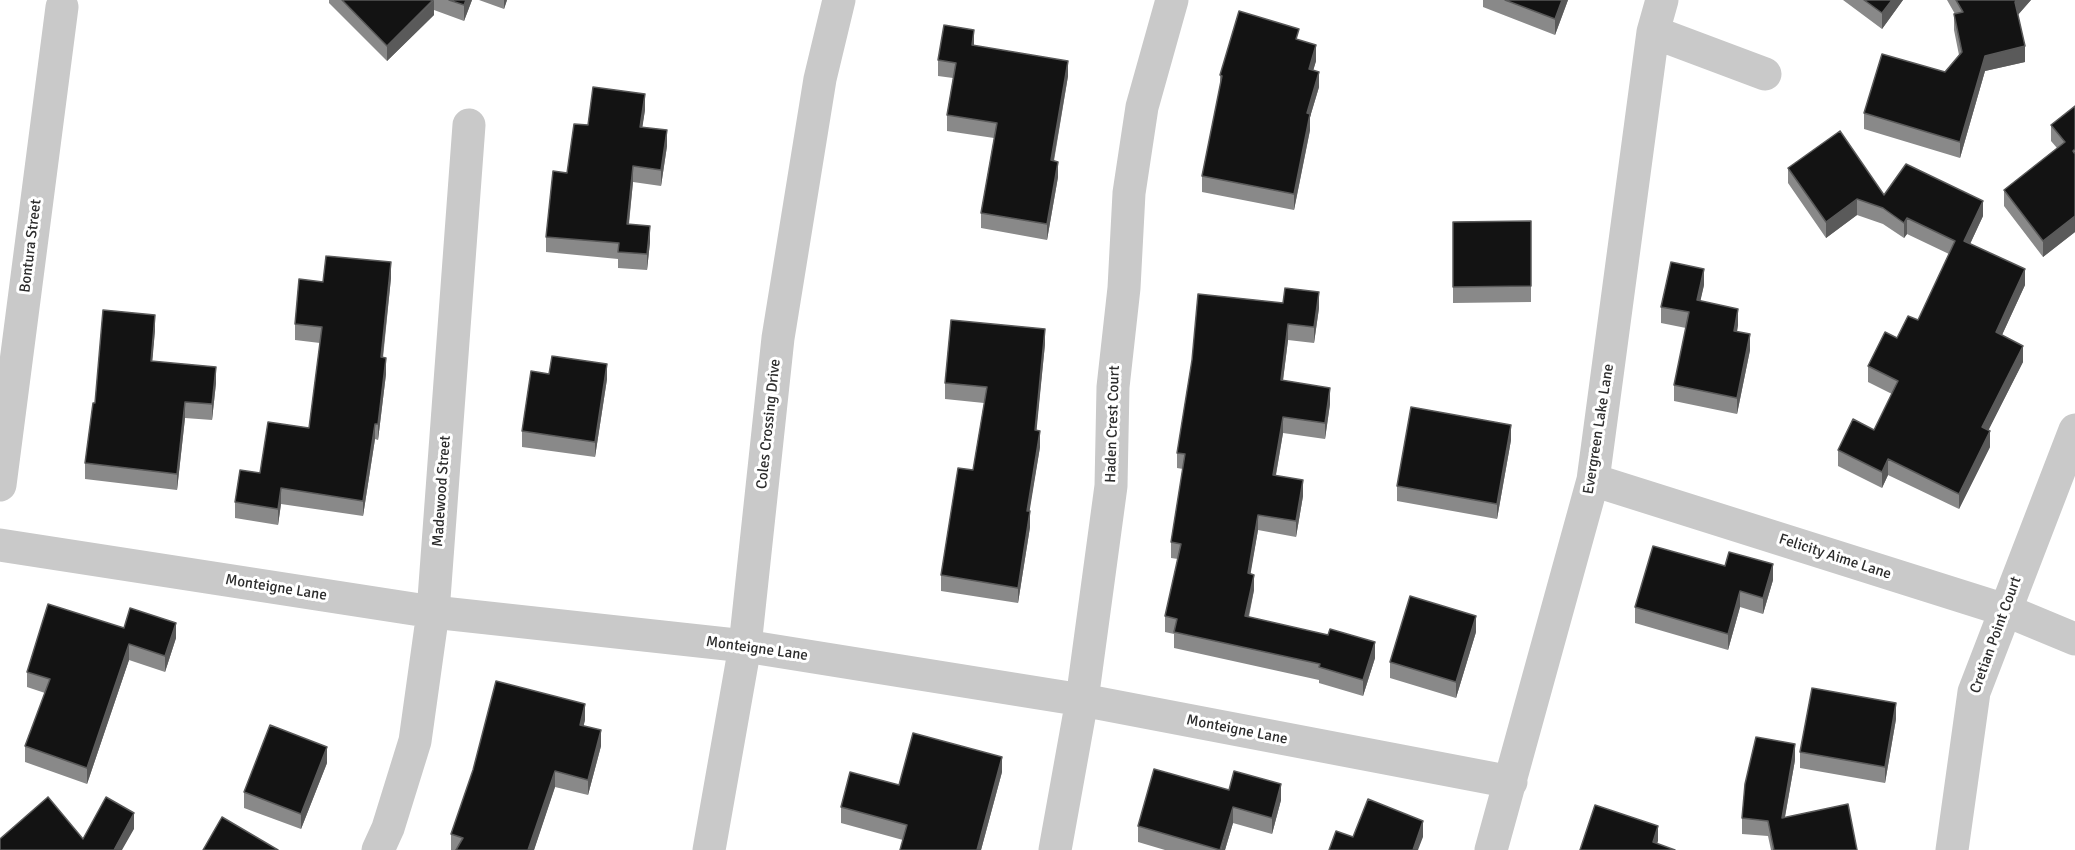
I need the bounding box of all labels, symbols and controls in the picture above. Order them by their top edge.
street label: Bontura Street [16,198,46,294]
street label: Coles Crossing Drive [753,358,785,490]
street label: Evergreen Lake Lane [1580,363,1618,495]
street label: Haden Crest Court [1102,365,1124,483]
street label: Madewood Street [429,435,455,547]
street label: Felicity Aime Lane [1777,530,1893,584]
street label: Monteigne Lane [224,571,328,605]
street label: Cretian Point Court [1966,574,2026,696]
street label: Monteigne Lane [705,633,809,665]
street label: Monteigne Lane [1185,711,1289,749]

